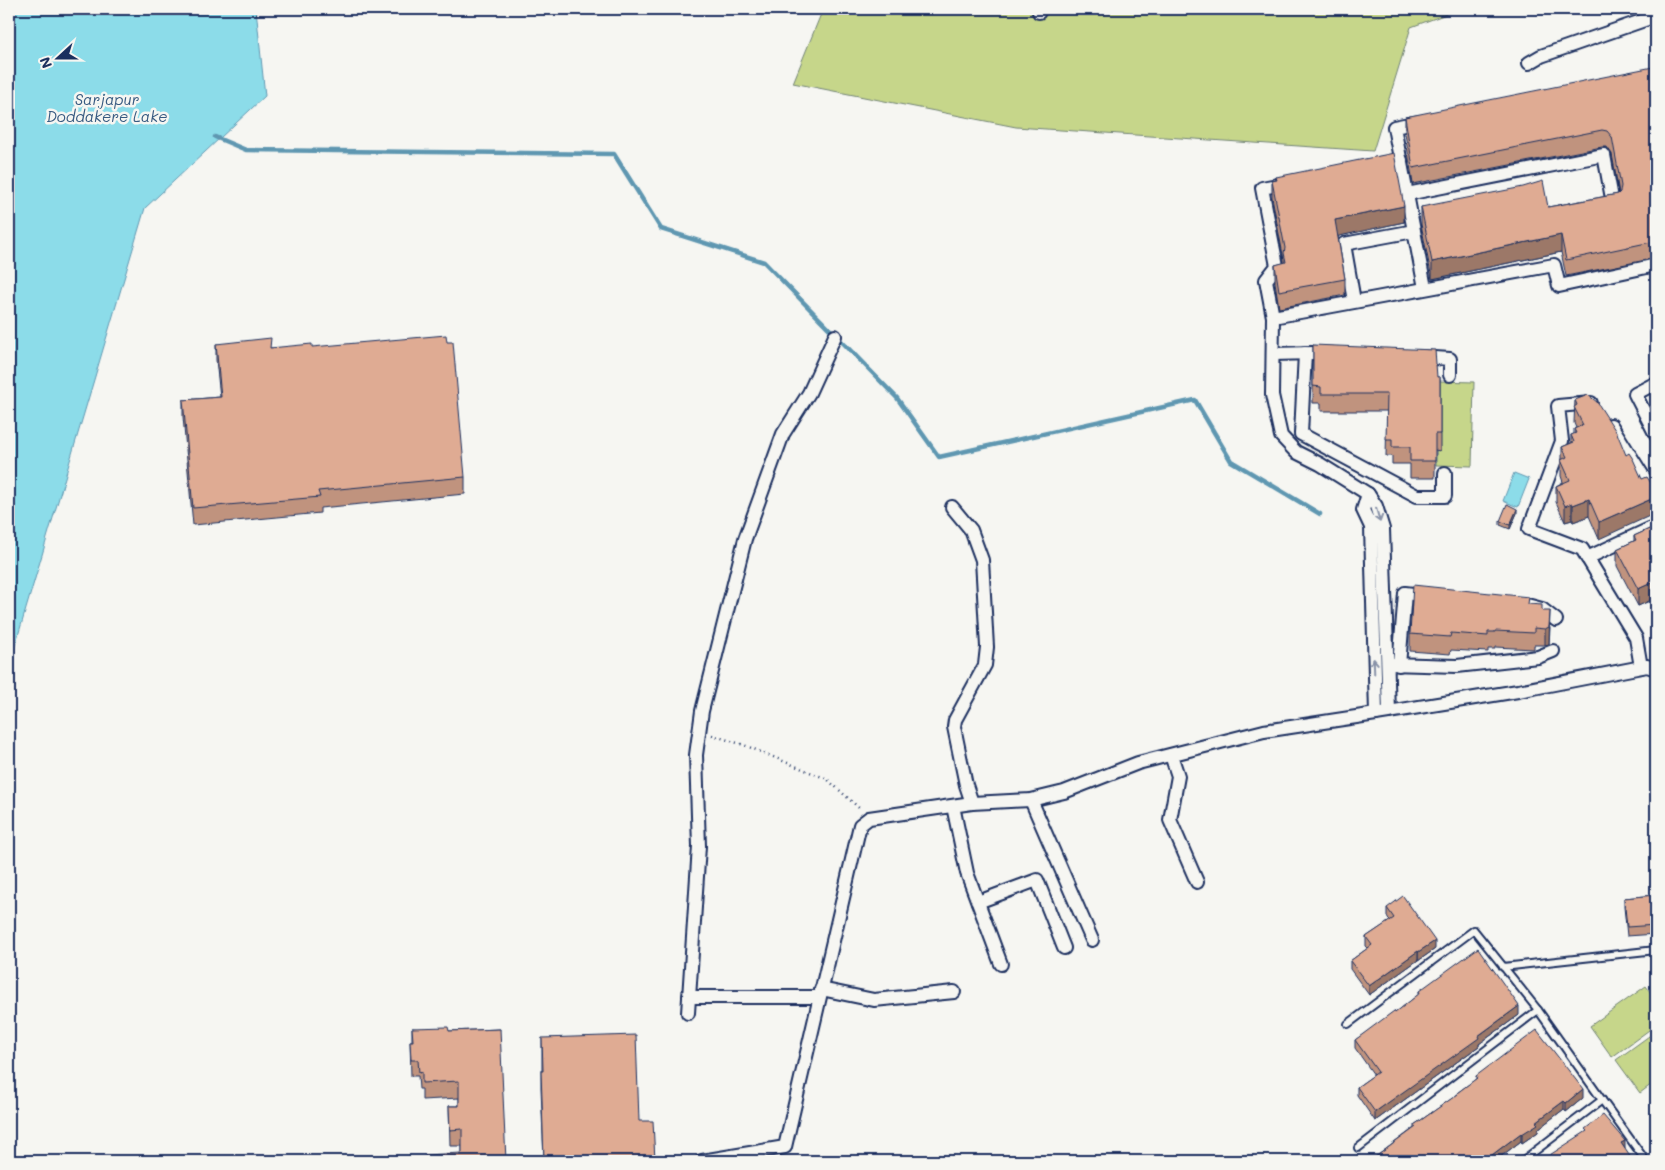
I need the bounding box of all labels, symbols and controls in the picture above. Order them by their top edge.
north arrow [32,32,82,82]
text: N [35,54,56,71]
water label: Sarjapur Doddakere Lake [47,89,167,126]
one-way arrow [1374,507,1384,523]
one-way arrow [1369,658,1379,674]

